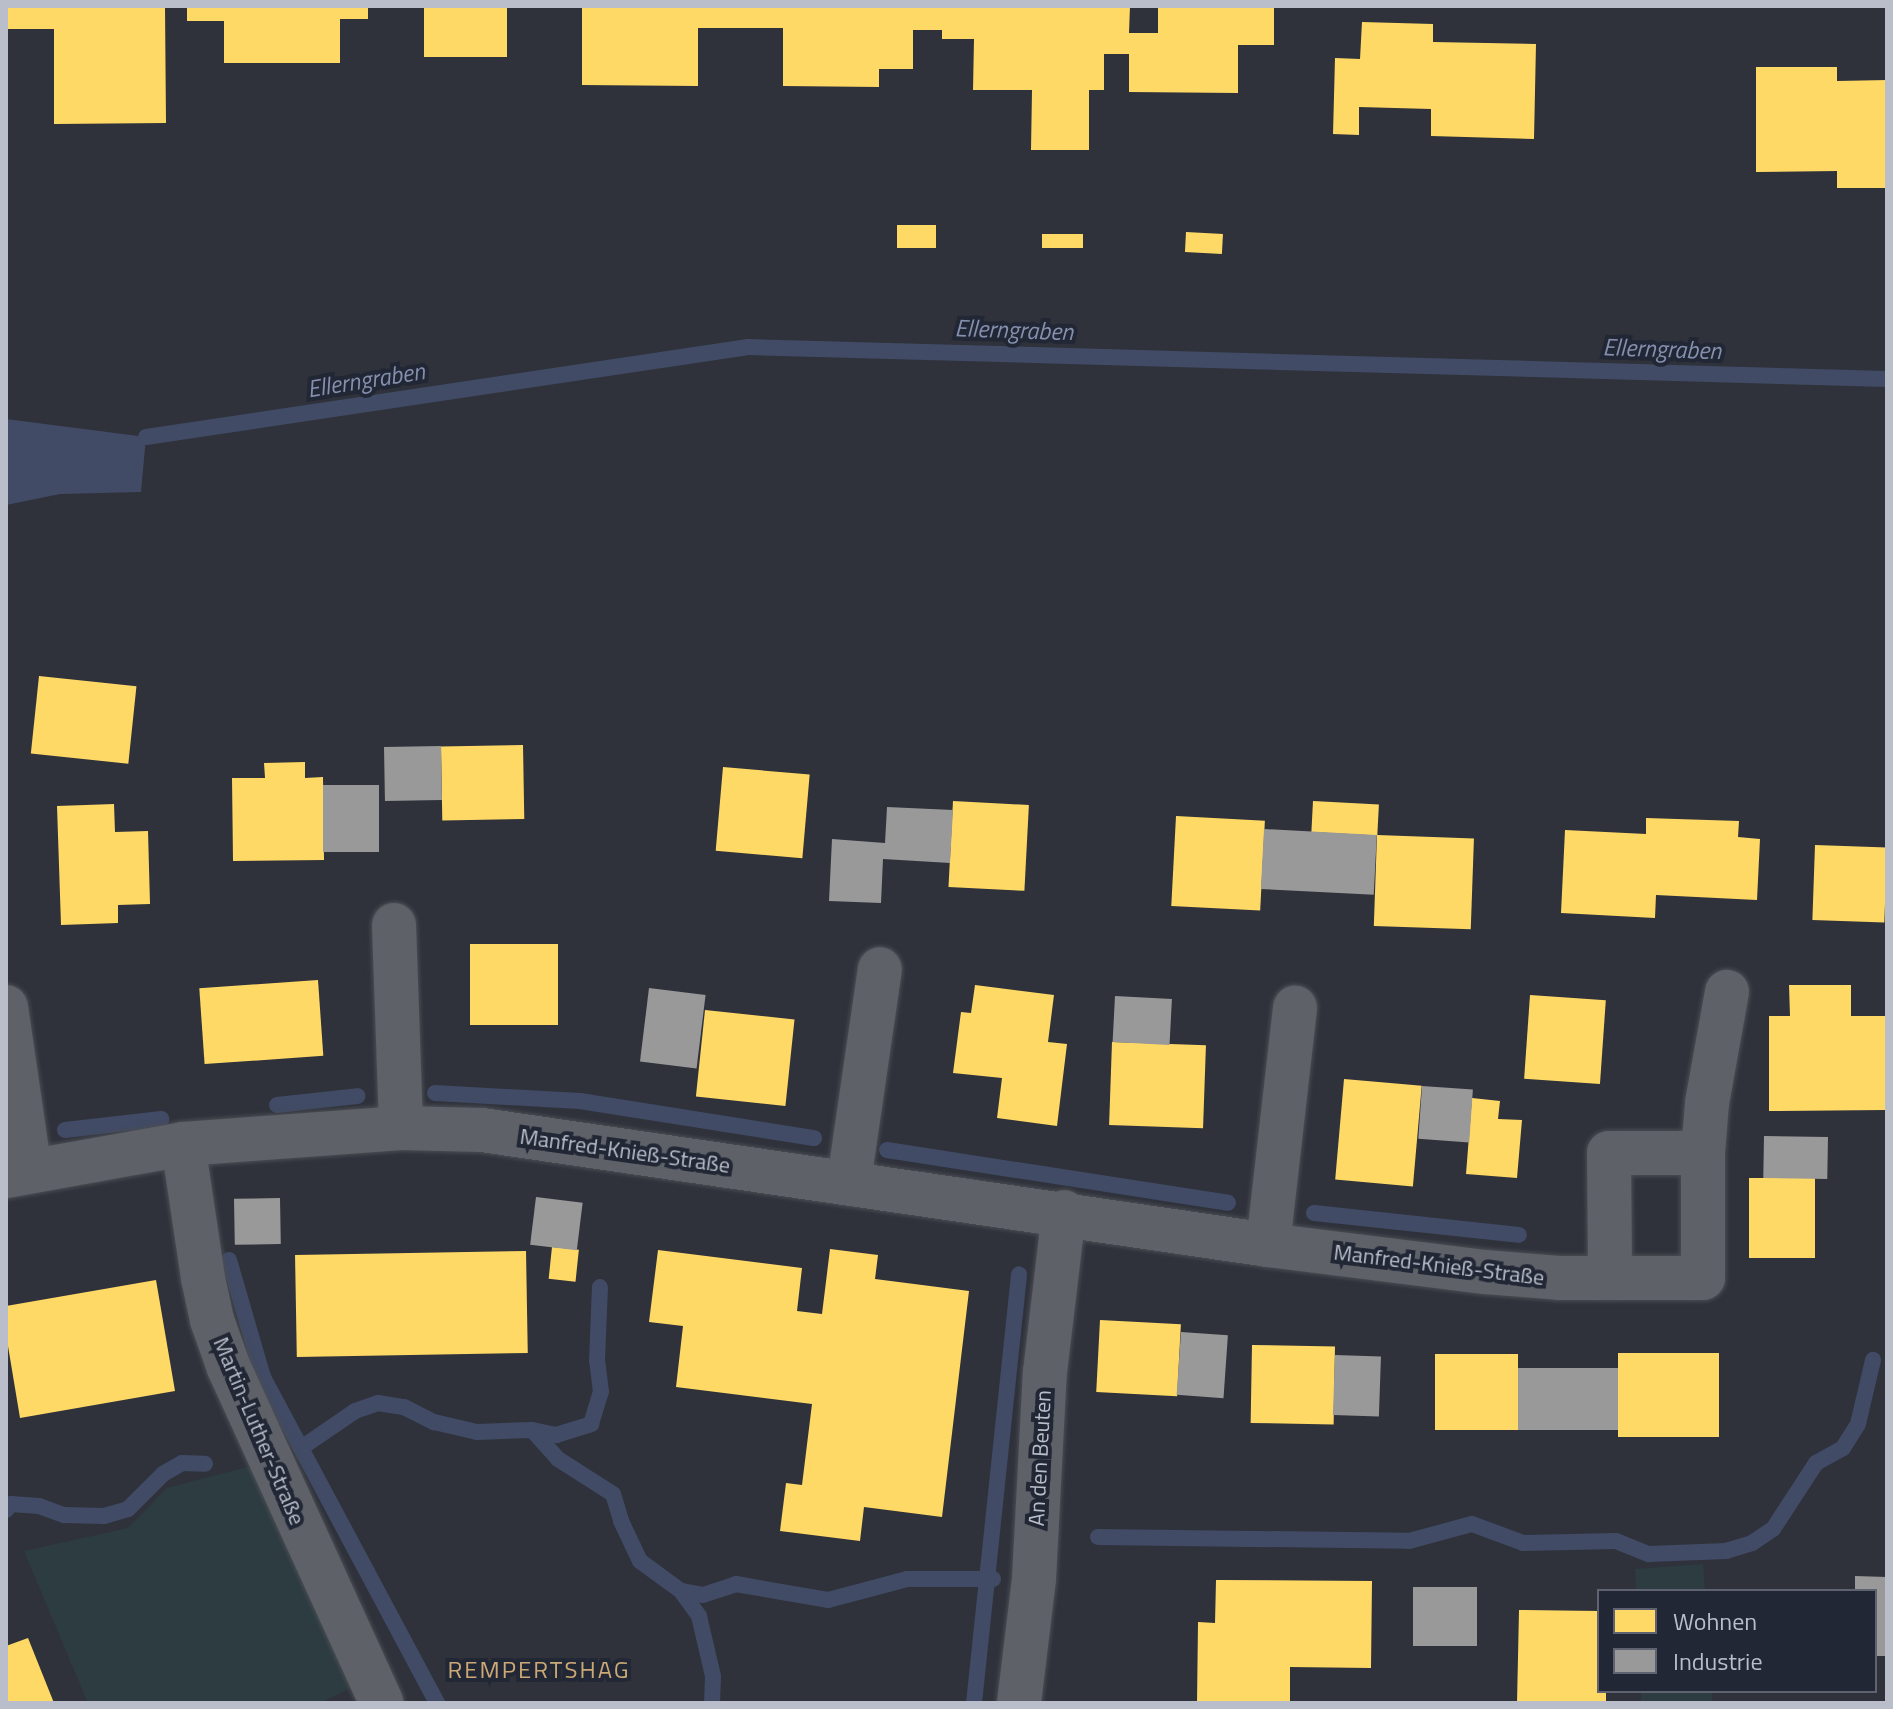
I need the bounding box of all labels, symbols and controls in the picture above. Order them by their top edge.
water label: Ellerngraben [954,314,1074,346]
water label: Ellerngraben [1602,333,1722,365]
water label: Ellerngraben [305,357,427,403]
street label: Manfred-Knieß-Straße [518,1123,732,1179]
street label: Manfred-Knieß-Straße [1332,1239,1546,1291]
street label: Martin-Luther-Straße [208,1333,310,1529]
street label: An den Beuten [1023,1389,1057,1527]
legend [1597,1589,1877,1693]
text: Wohnen [1673,1603,1757,1639]
text: Industrie [1673,1643,1763,1679]
district label: REMPERTSHAG [448,1656,630,1684]

